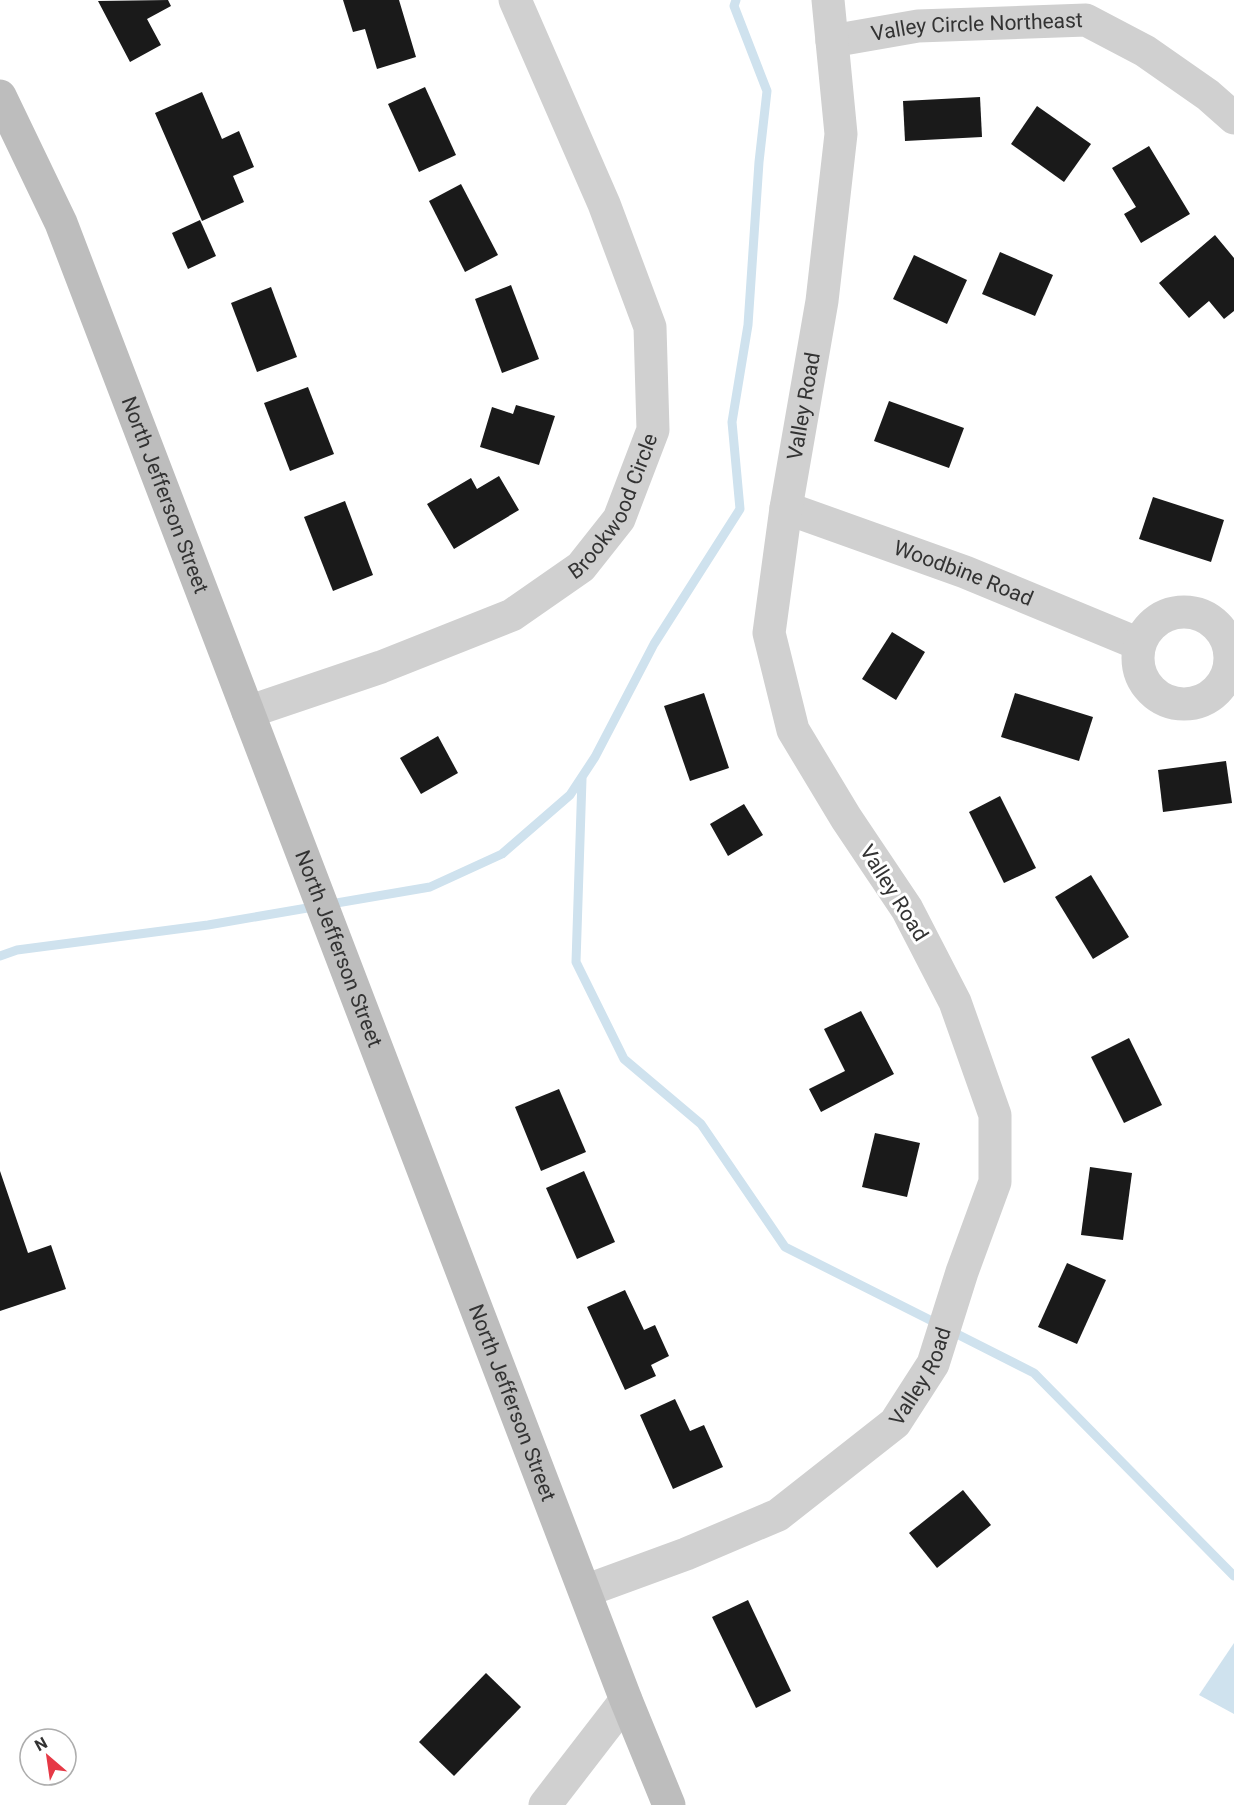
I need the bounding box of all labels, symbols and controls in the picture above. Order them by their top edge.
street label: Valley Circle Northeast [869,8,1083,46]
street label: Valley Road [783,351,825,462]
street label: North Jefferson Street [117,393,214,597]
street label: Brookwood Circle [564,430,663,584]
street label: Woodbine Road [891,536,1037,611]
street label: Valley Road [855,840,933,946]
street label: North Jefferson Street [290,847,387,1051]
street label: North Jefferson Street [464,1301,561,1505]
street label: Valley Road [884,1324,956,1430]
north arrow [18,1727,78,1787]
text: N [31,1733,51,1755]

